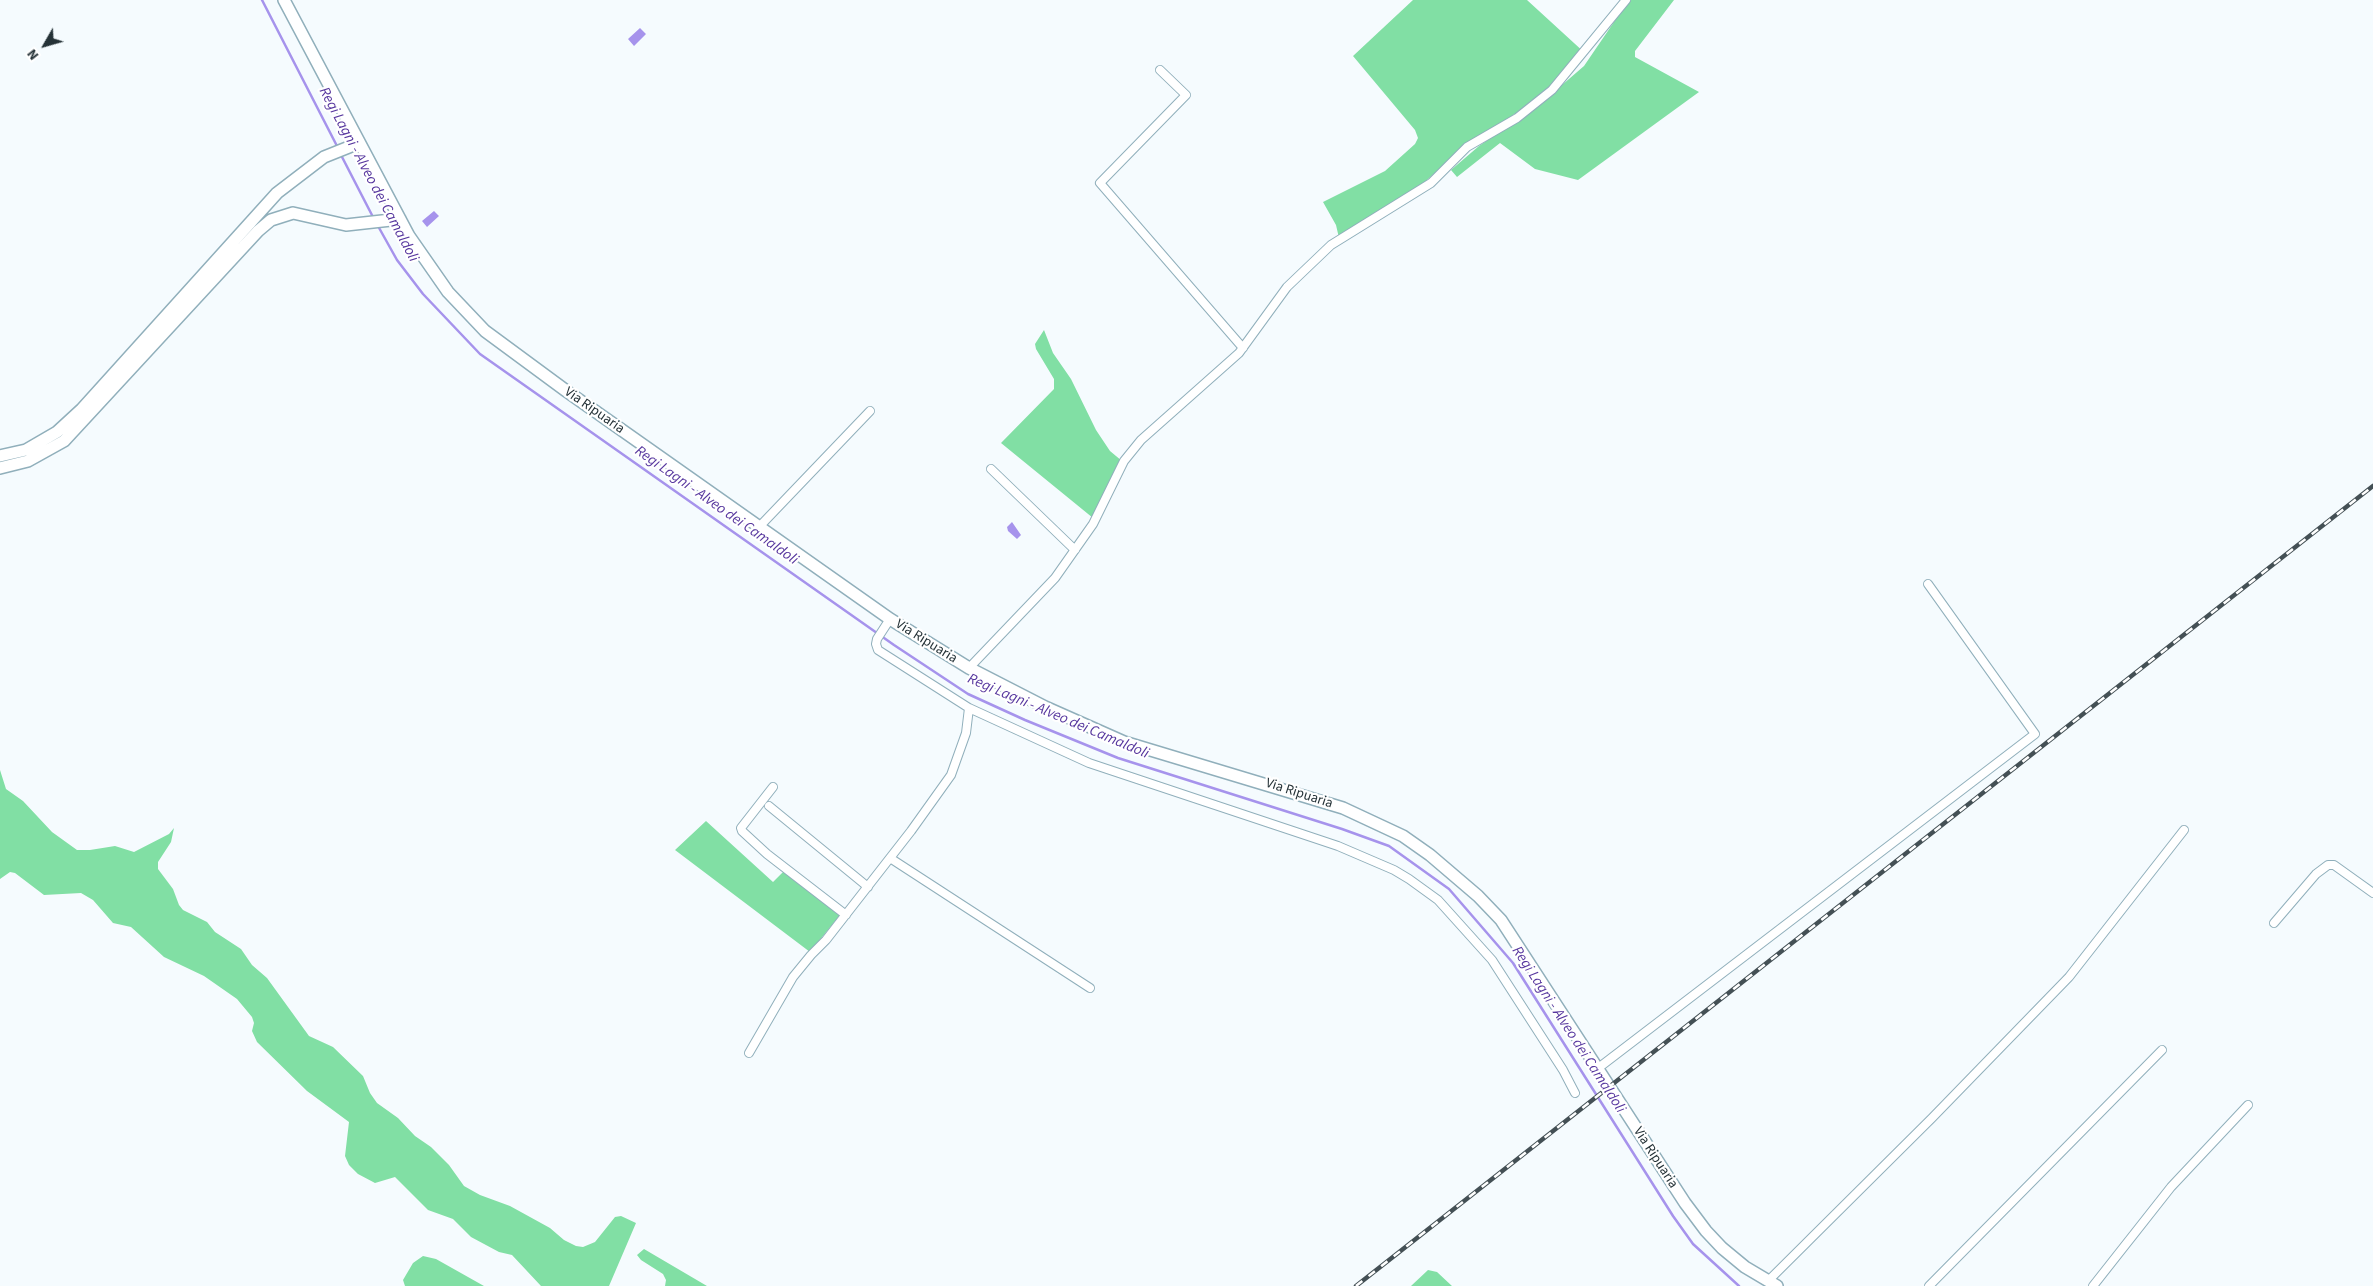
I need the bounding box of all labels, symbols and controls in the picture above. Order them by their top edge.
north arrow [20,20,70,70]
text: N [22,44,44,64]
water label: Regi Lagni - Alveo dei Camaldoli [314,85,422,265]
street label: Via Ripuaria [561,384,627,438]
water label: Regi Lagni - Alveo dei Camaldoli [631,443,801,569]
street label: Via Ripuaria [892,616,960,668]
water label: Regi Lagni - Alveo dei Camaldoli [965,671,1151,763]
street label: Via Ripuaria [1263,775,1335,813]
water label: Regi Lagni - Alveo dei Camaldoli [1507,943,1629,1117]
street label: Via Ripuaria [1629,1124,1681,1192]

